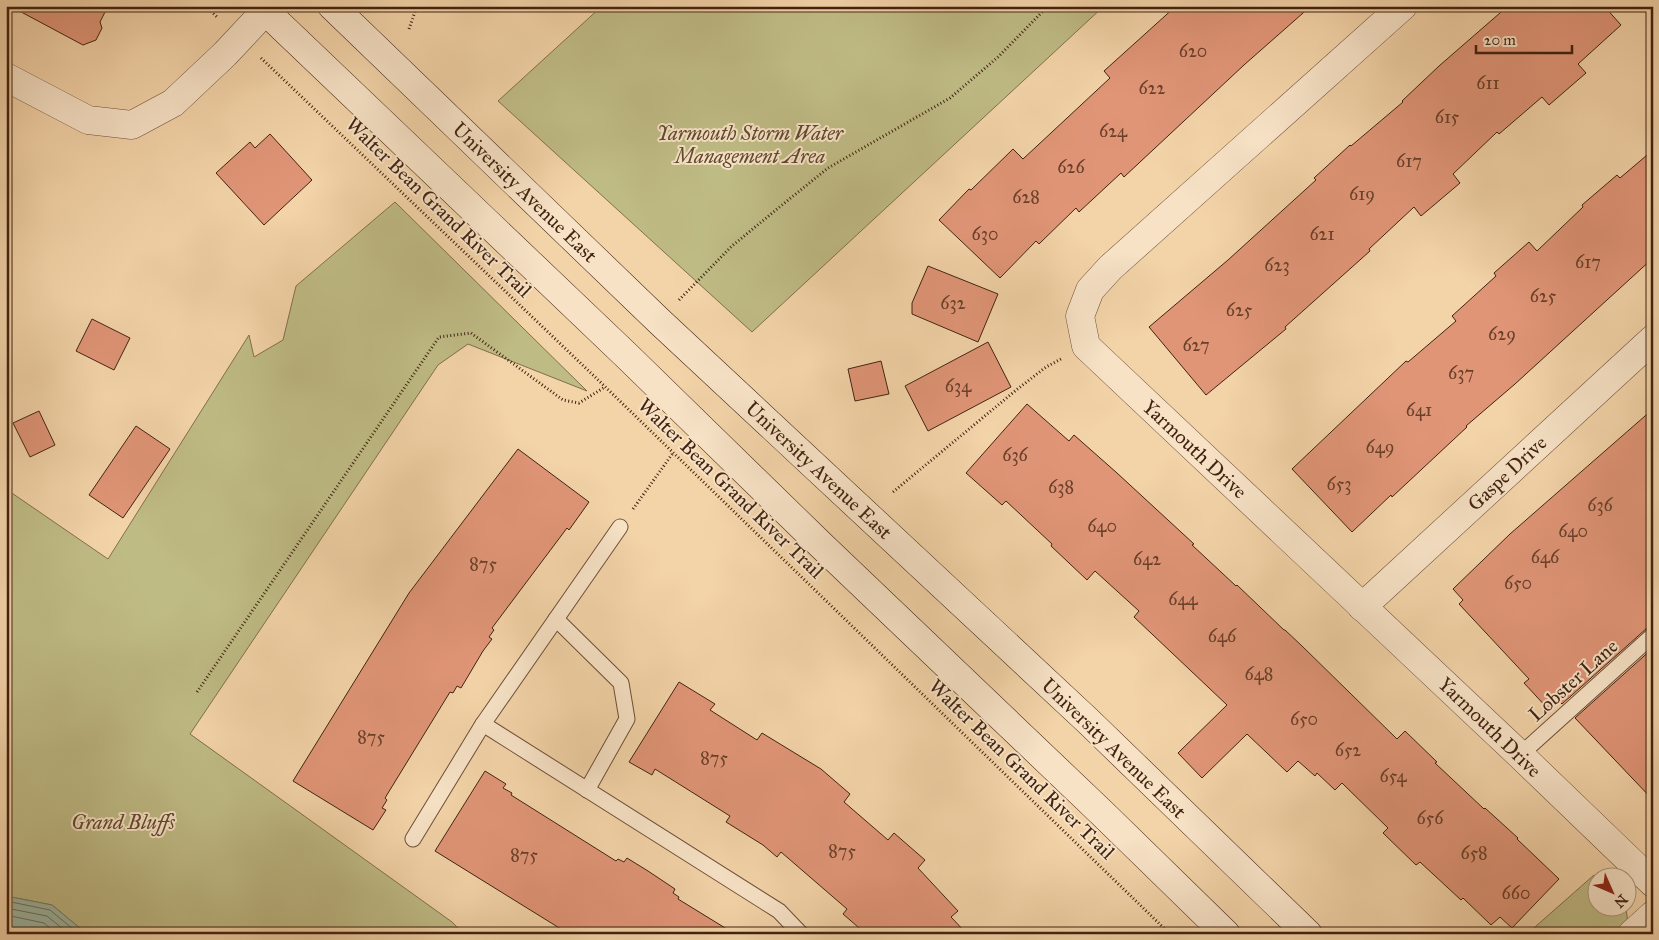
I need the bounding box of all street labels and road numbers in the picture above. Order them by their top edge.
street label: Walter Bean Grand River Trail [341,112,537,302]
street label: University Avenue East [448,117,602,267]
street label: Walter Bean Grand River Trail [633,393,829,583]
street label: Yarmouth Drive [1138,395,1252,503]
street label: University Avenue East [741,396,897,544]
street label: Gaspe Drive [1463,430,1551,516]
street label: Lobster Lane [1523,634,1623,726]
street label: Yarmouth Drive [1434,672,1546,782]
street label: University Avenue East [1037,673,1191,823]
street label: Walter Bean Grand River Trail [924,674,1120,864]

